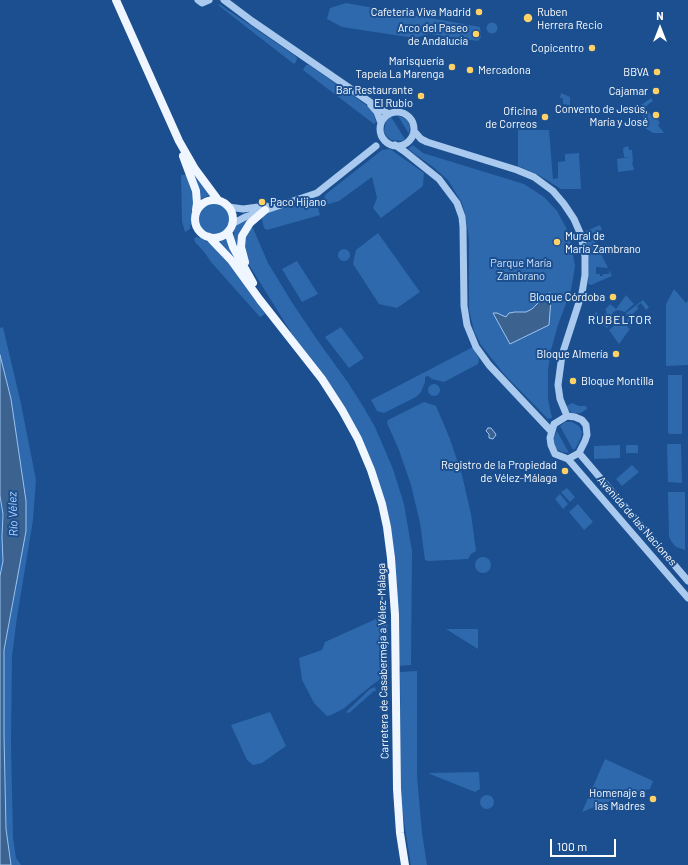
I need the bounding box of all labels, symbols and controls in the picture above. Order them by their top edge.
place label: Cafeteria Viva Madrid [371,5,471,19]
place label: Ruben Herrera Recio [537,5,603,31]
marker: Cafeteria Viva Madrid [474,7,484,17]
north arrow [640,8,680,48]
text: N [656,9,664,22]
marker: Ruben Herrera Recio [522,12,534,24]
place label: Arco del Paseo de Andalucía [398,21,468,47]
marker: Arco del Paseo de Andalucía [471,29,481,39]
place label: Copicentro [531,41,584,55]
marker: Copicentro [587,43,597,53]
place label: Marisquería Tapeía La Marenga [355,54,444,80]
marker: Marisquería Tapeía La Marenga [447,62,457,72]
place label: Mercadona [478,63,531,77]
marker: Mercadona [465,65,475,75]
place label: BBVA [623,65,649,79]
marker: BBVA [652,67,662,77]
place label: Bar Restaurante El Rubio [336,83,413,109]
place label: Cajamar [609,84,648,98]
marker: Cajamar [651,86,661,96]
marker: Bar Restaurante El Rubio [416,91,426,101]
place label: Convento de Jesús, María y José [555,102,648,128]
place label: Oficina de Correos [485,104,537,130]
marker: Convento de Jesús, María y José [651,110,661,120]
marker: Oficina de Correos [540,112,550,122]
place label: Paco Hijano [270,195,326,209]
marker: Paco Hijano [257,197,267,207]
place label: Mural de María Zambrano [565,229,641,255]
marker: Mural de María Zambrano [552,237,562,247]
park label: Parque María Zambrano [490,256,552,282]
place label: Bloque Córdoba [529,290,605,304]
marker: Bloque Córdoba [608,292,618,302]
district label: RUBELTOR [588,313,652,327]
place label: Bloque Almería [537,347,608,361]
marker: Bloque Almería [611,349,621,359]
place label: Bloque Montilla [581,374,654,388]
marker: Bloque Montilla [568,376,578,386]
place label: Registro de la Propiedad de Vélez-Málaga [441,458,557,484]
marker: Registro de la Propiedad de Vélez-Málaga [560,466,570,476]
street label: Avenida de las Naciones [595,474,679,568]
water label: Río Vélez [5,491,21,537]
street label: Carretera de Casabermeja a Vélez-Málaga [375,563,391,759]
place label: Homenaje a las Madres [589,786,645,812]
marker: Homenaje a las Madres [648,794,658,804]
scale bar [552,831,618,857]
text: 100 m [557,839,587,853]

